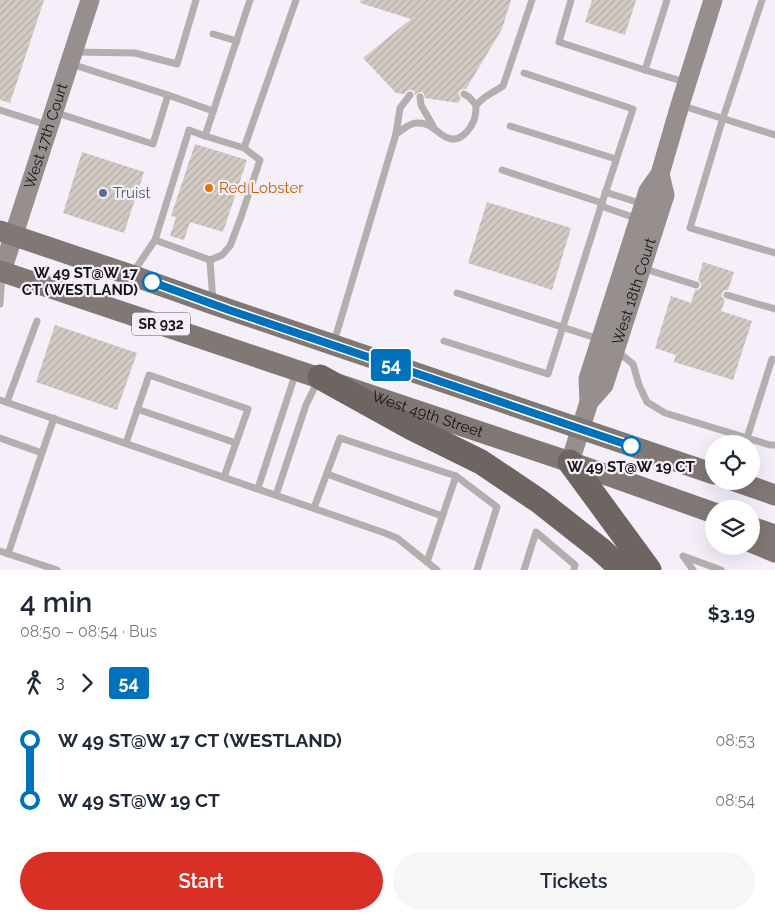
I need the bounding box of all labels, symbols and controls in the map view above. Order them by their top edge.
street label: West 17th Court [20,81,71,191]
place label: Red Lobster [219,179,304,197]
marker: Red Lobster [203,182,215,194]
place label: Truist [113,184,151,202]
marker: Truist [97,187,109,199]
street label: West 18th Court [609,236,660,347]
place label: W 49 ST@W 17 CT (WESTLAND) [22,264,139,299]
marker: W 49 ST@W 17 CT (WESTLAND) [142,272,162,292]
road number: SR 932 [132,312,190,336]
line badge: 54 [368,349,414,381]
text: 54 [381,354,401,375]
street label: West 49th Street [370,387,485,441]
map controls [705,435,760,555]
button: locate [705,435,760,490]
marker: W 49 ST@W 19 CT [621,436,641,456]
place label: W 49 ST@W 19 CT [567,458,696,476]
button: layers [705,500,760,555]
text: 4 min [20,586,92,619]
text: $3.19 [708,602,755,624]
text: 08:50 – 08:54 · Bus [20,622,157,641]
icon: walk [20,669,48,697]
icon: forward [73,669,101,697]
text: 54 [119,672,139,693]
text: 3 [56,673,65,692]
text: W 49 ST@W 17 CT (WESTLAND) [58,729,342,751]
text: 08:53 [715,731,755,750]
text: W 49 ST@W 19 CT [58,789,220,811]
text: 08:54 [715,791,755,810]
button: Start [20,852,383,910]
button: Tickets [393,852,755,910]

